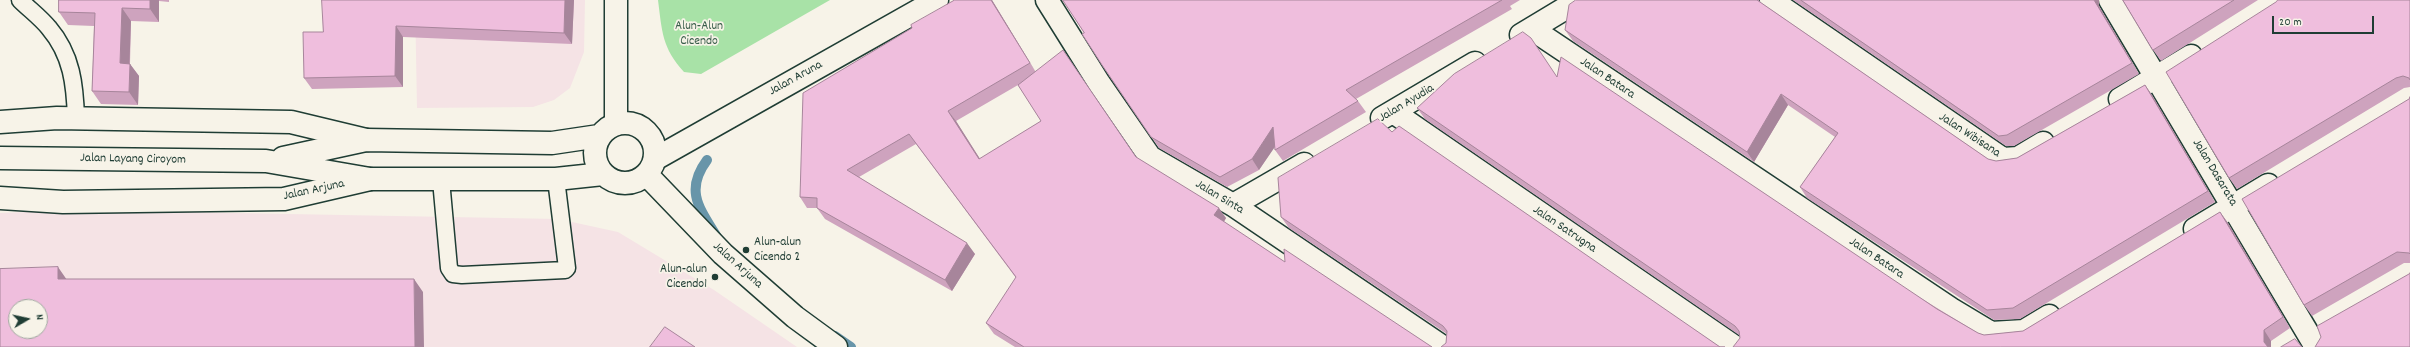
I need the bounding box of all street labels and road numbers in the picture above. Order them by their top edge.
street label: Jalan Batara [1576,55,1638,103]
street label: Jalan Aruna [767,58,825,100]
street label: Jalan Ayudia [1377,81,1437,127]
street label: Jalan Wibisana [1935,110,2003,162]
street label: Jalan Dasarata [2188,137,2240,209]
street label: Jalan Layang Ciroyom [80,151,186,169]
street label: Jalan Arjuna [282,177,346,205]
street label: Jalan Sinta [1192,177,1246,219]
street label: Jalan Satrugna [1529,203,1599,257]
street label: Jalan Batara [1845,235,1907,283]
street label: Jalan Arjuna [709,239,765,293]

